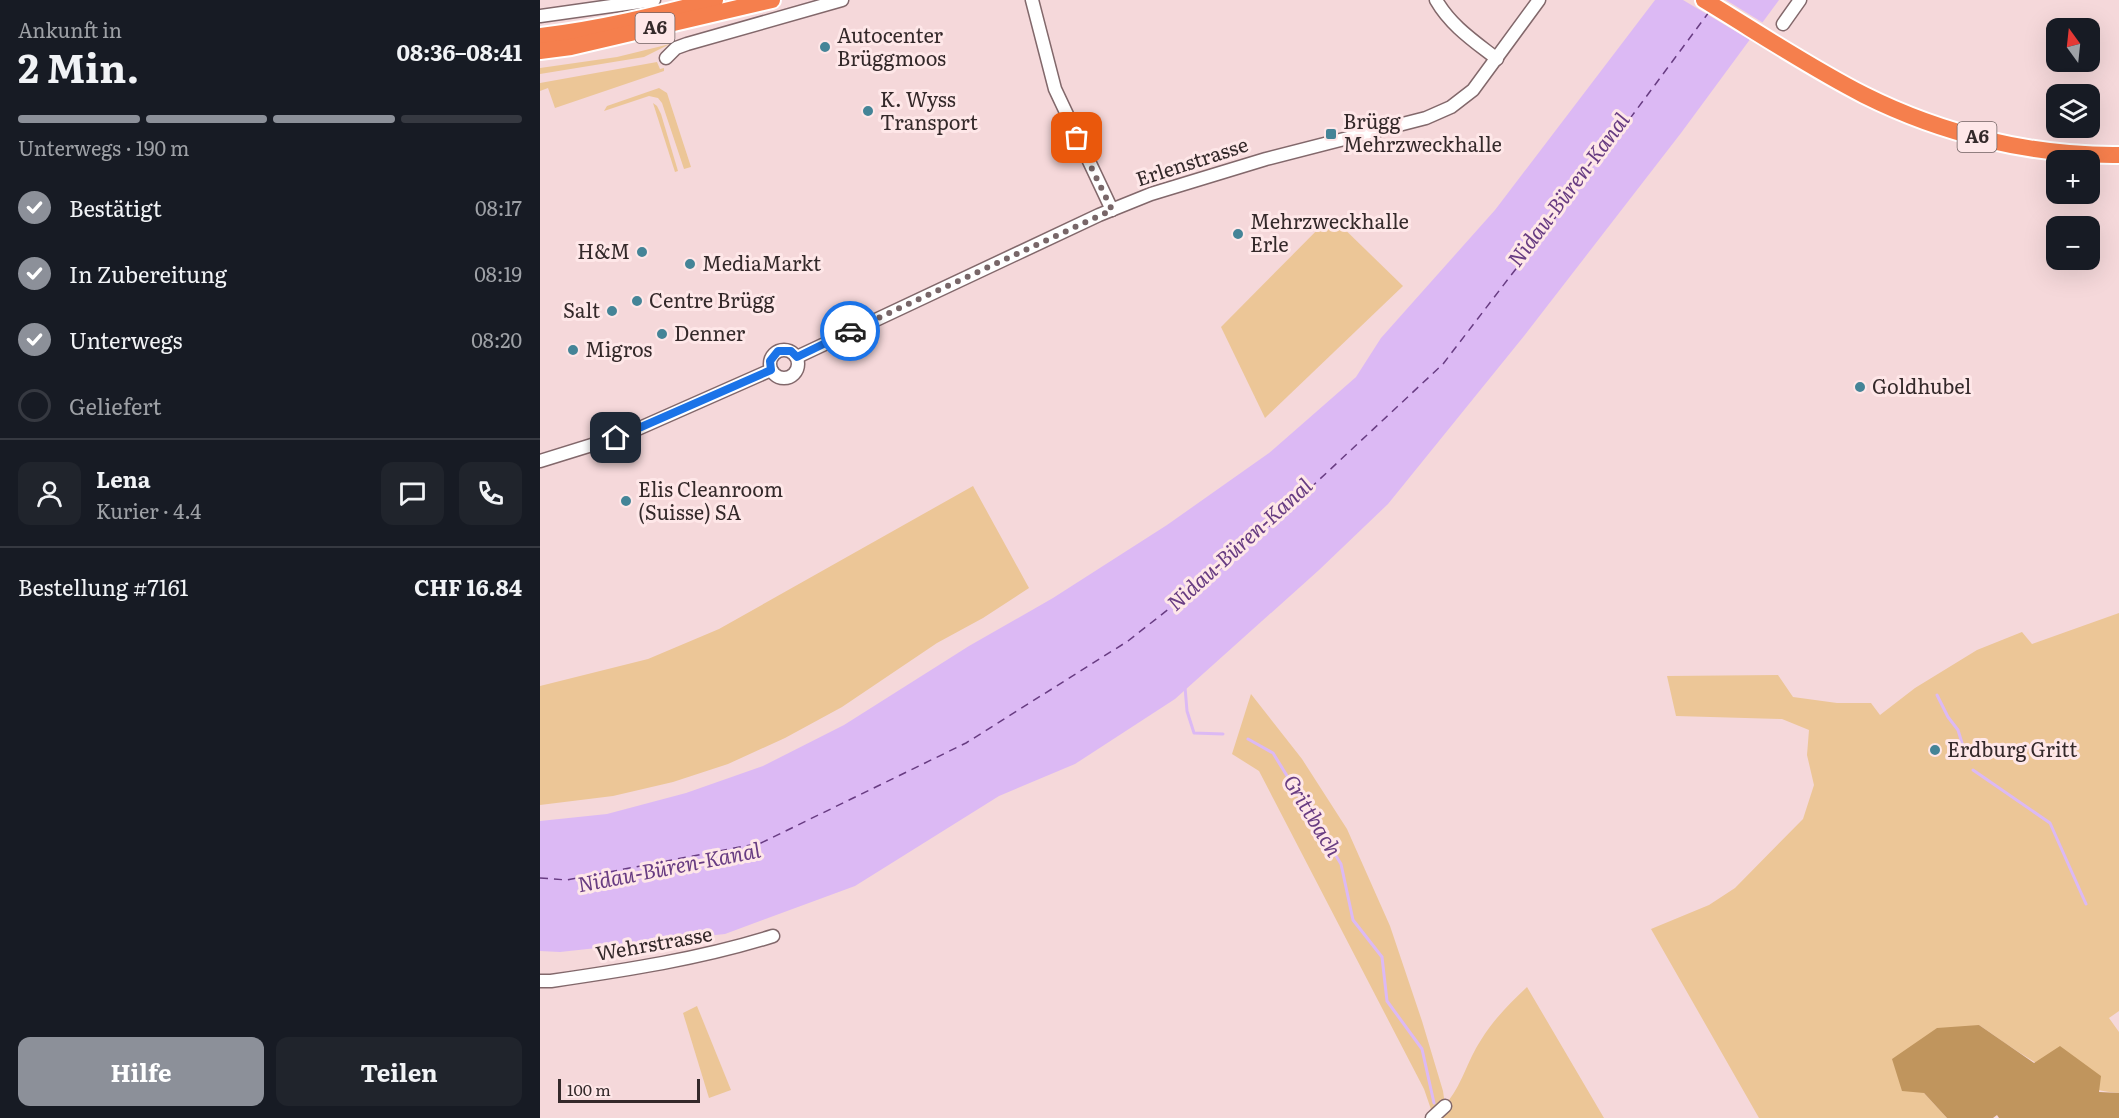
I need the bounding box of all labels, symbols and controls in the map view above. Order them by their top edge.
road number: A6 [636,13,674,43]
text: Ankunft in [18,14,122,44]
north arrow [2046,18,2100,72]
map controls [2046,18,2100,270]
place label: Autocenter Brüggmoos [837,19,946,72]
text: 08:36–08:41 [397,35,522,68]
text: 2 Min. [18,37,139,95]
marker: Autocenter Brüggmoos [818,40,832,54]
place label: K. Wyss Transport [880,83,978,136]
button: layers [2046,84,2100,138]
marker: K. Wyss Transport [861,104,875,118]
place label: Brügg Mehrzweckhalle [1343,105,1502,158]
water label: Nidau-Büren-Kanal [1499,105,1635,272]
pin [1051,112,1102,163]
icon: bag [1060,121,1093,154]
road number: A6 [1958,122,1996,152]
marker: Brügg Mehrzweckhalle [1324,127,1338,141]
street label: Erlenstrasse [1131,128,1251,192]
text: Unterwegs · 190 m [18,132,189,162]
button: + [2046,150,2100,204]
icon: check [18,191,51,224]
text: Bestätigt [69,191,162,224]
text: 08:17 [475,192,522,222]
place label: Mehrzweckhalle Erle [1250,205,1409,258]
button: − [2046,216,2100,270]
marker: Mehrzweckhalle Erle [1231,227,1245,241]
place label: H&M [577,235,630,265]
marker: H&M [635,245,649,259]
place label: MediaMarkt [702,247,821,277]
icon: check [18,257,51,290]
text: In Zubereitung [69,257,227,290]
marker: MediaMarkt [683,257,697,271]
text: 08:19 [474,258,522,288]
place label: Centre Brügg [649,284,776,314]
place label: Salt [563,294,600,324]
marker: Centre Brügg [630,294,644,308]
courier [820,301,880,361]
marker: Salt [605,304,619,318]
icon: car [834,315,867,348]
place label: Denner [674,317,746,347]
icon: check [18,323,51,356]
text: Unterwegs [69,323,182,356]
text: 08:20 [471,324,522,354]
marker: Denner [655,327,669,341]
place label: Migros [585,333,652,363]
marker: Migros [566,343,580,357]
place label: Goldhubel [1872,370,1971,400]
marker: Goldhubel [1853,380,1867,394]
text: Geliefert [69,389,162,422]
pin [590,412,641,463]
icon: home [599,421,632,454]
button: person [18,462,81,525]
text: Lena [96,462,151,495]
button: chat [381,462,444,525]
button: phone [459,462,522,525]
water label: Nidau-Büren-Kanal [1159,469,1318,617]
place label: Elis Cleanroom (Suisse) SA [638,473,783,526]
marker: Elis Cleanroom (Suisse) SA [619,494,633,508]
text: Kurier · 4.4 [96,495,201,525]
text: Bestellung #7161 [18,570,189,603]
text: CHF 16.84 [414,570,522,603]
place label: Erdburg Gritt [1947,733,2077,763]
marker: Erdburg Gritt [1928,743,1942,757]
water label: Grittbach [1277,768,1351,862]
water label: Nidau-Büren-Kanal [574,833,763,898]
street label: Wehrstrasse [593,917,714,967]
button: Hilfe [18,1037,264,1106]
button: Teilen [276,1037,522,1106]
scale bar [558,1076,700,1104]
text: 100 m [567,1077,611,1101]

